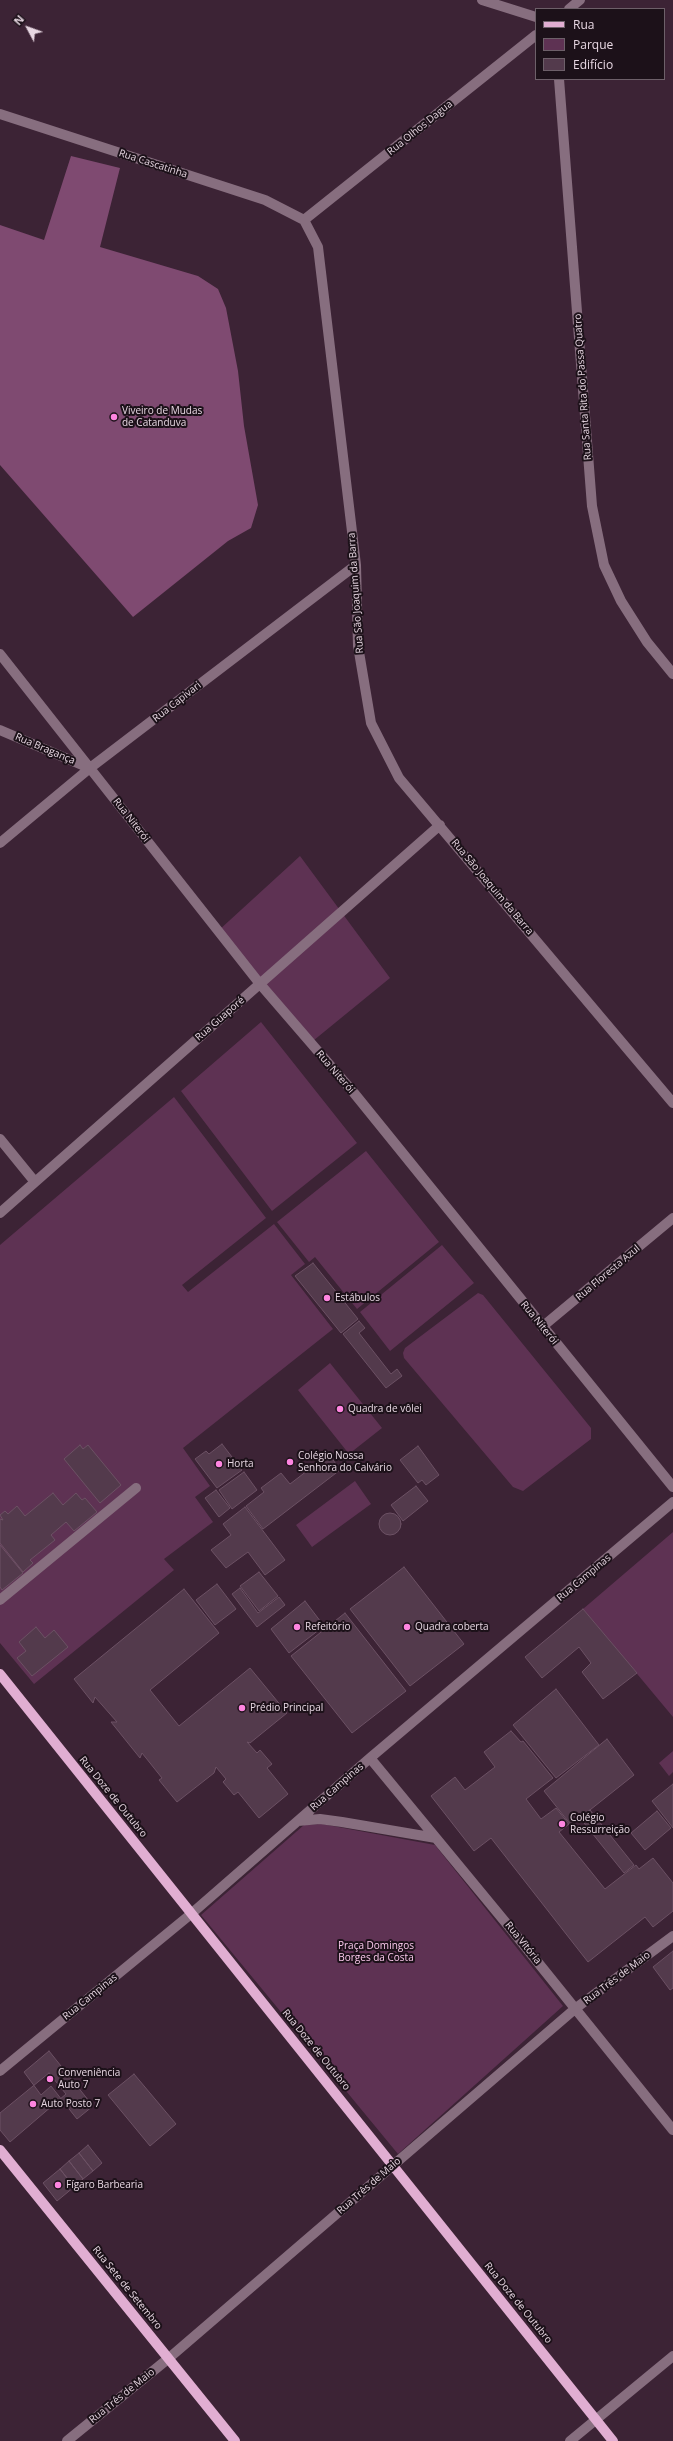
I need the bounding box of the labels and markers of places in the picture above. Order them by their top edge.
place label: Viveiro de Mudas de Catanduva [122,405,202,428]
marker: Viveiro de Mudas de Catanduva [109,412,119,422]
place label: Estábulos [335,1292,380,1304]
marker: Estábulos [322,1293,332,1303]
place label: Quadra de vôlei [348,1403,422,1415]
marker: Quadra de vôlei [335,1404,345,1414]
place label: Colégio Nossa Senhora do Calvário [298,1450,392,1474]
marker: Colégio Nossa Senhora do Calvário [285,1457,295,1467]
place label: Horta [227,1458,254,1470]
marker: Horta [214,1459,224,1469]
place label: Refeitório [305,1621,350,1633]
place label: Quadra coberta [415,1621,489,1633]
marker: Refeitório [292,1622,302,1632]
marker: Quadra coberta [402,1622,412,1632]
place label: Prédio Principal [250,1702,323,1714]
marker: Prédio Principal [237,1703,247,1713]
place label: Colégio Ressurreição [570,1812,630,1836]
marker: Colégio Ressurreição [557,1819,567,1829]
place label: Conveniência Auto 7 [58,2067,120,2090]
marker: Conveniência Auto 7 [45,2074,55,2084]
place label: Auto Posto 7 [41,2098,100,2110]
marker: Auto Posto 7 [28,2099,38,2109]
place label: Fígaro Barbearia [66,2179,143,2191]
marker: Fígaro Barbearia [53,2180,63,2190]

